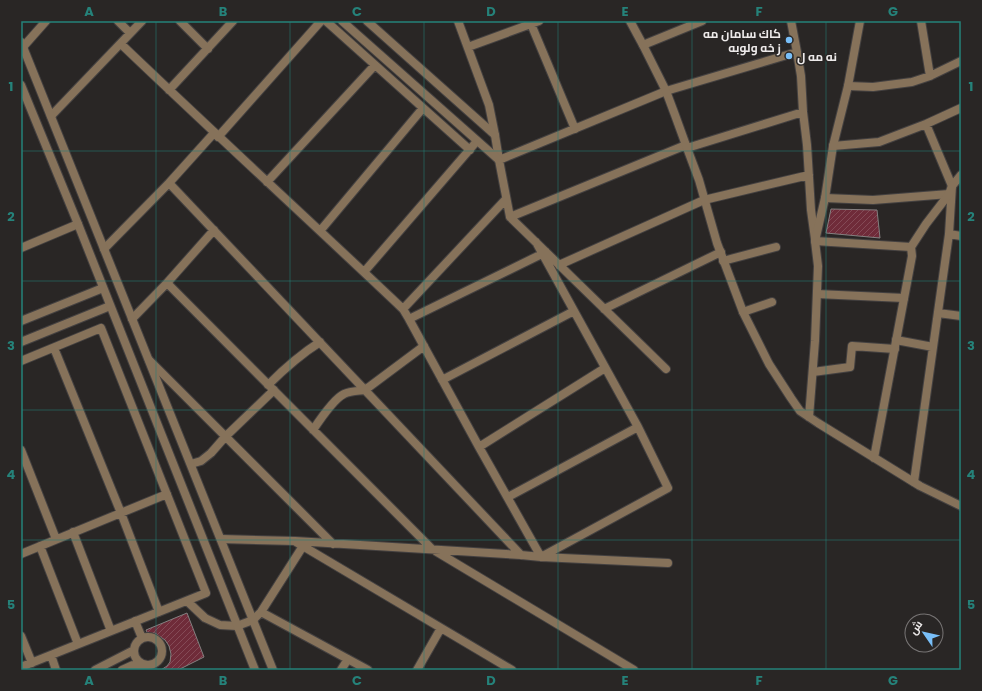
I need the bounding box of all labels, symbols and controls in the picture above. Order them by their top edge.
text: A [84,2,94,21]
text: B [219,2,228,21]
text: C [352,2,362,21]
text: D [486,2,496,21]
text: E [621,2,629,21]
text: F [755,2,763,21]
text: G [888,2,898,21]
place label: كاك سامان مه ز خه ولوبه [703,25,781,56]
marker: كاك سامان مه ز خه ولوبه [784,35,794,45]
place label: نه مه ل [797,48,837,65]
marker: نه مه ل [784,51,794,61]
text: 1 [9,77,13,96]
text: 1 [969,77,973,96]
text: 2 [7,207,15,226]
text: 2 [967,207,975,226]
text: 3 [7,336,15,355]
text: 3 [967,336,975,355]
text: 4 [7,465,16,484]
text: 4 [967,465,976,484]
text: 5 [7,595,15,614]
text: 5 [967,595,975,614]
north arrow [904,613,944,653]
text: ش [905,617,926,638]
text: A [84,671,94,690]
text: B [219,671,228,690]
text: C [352,671,362,690]
text: D [486,671,496,690]
text: E [621,671,629,690]
text: F [755,671,763,690]
text: G [888,671,898,690]

